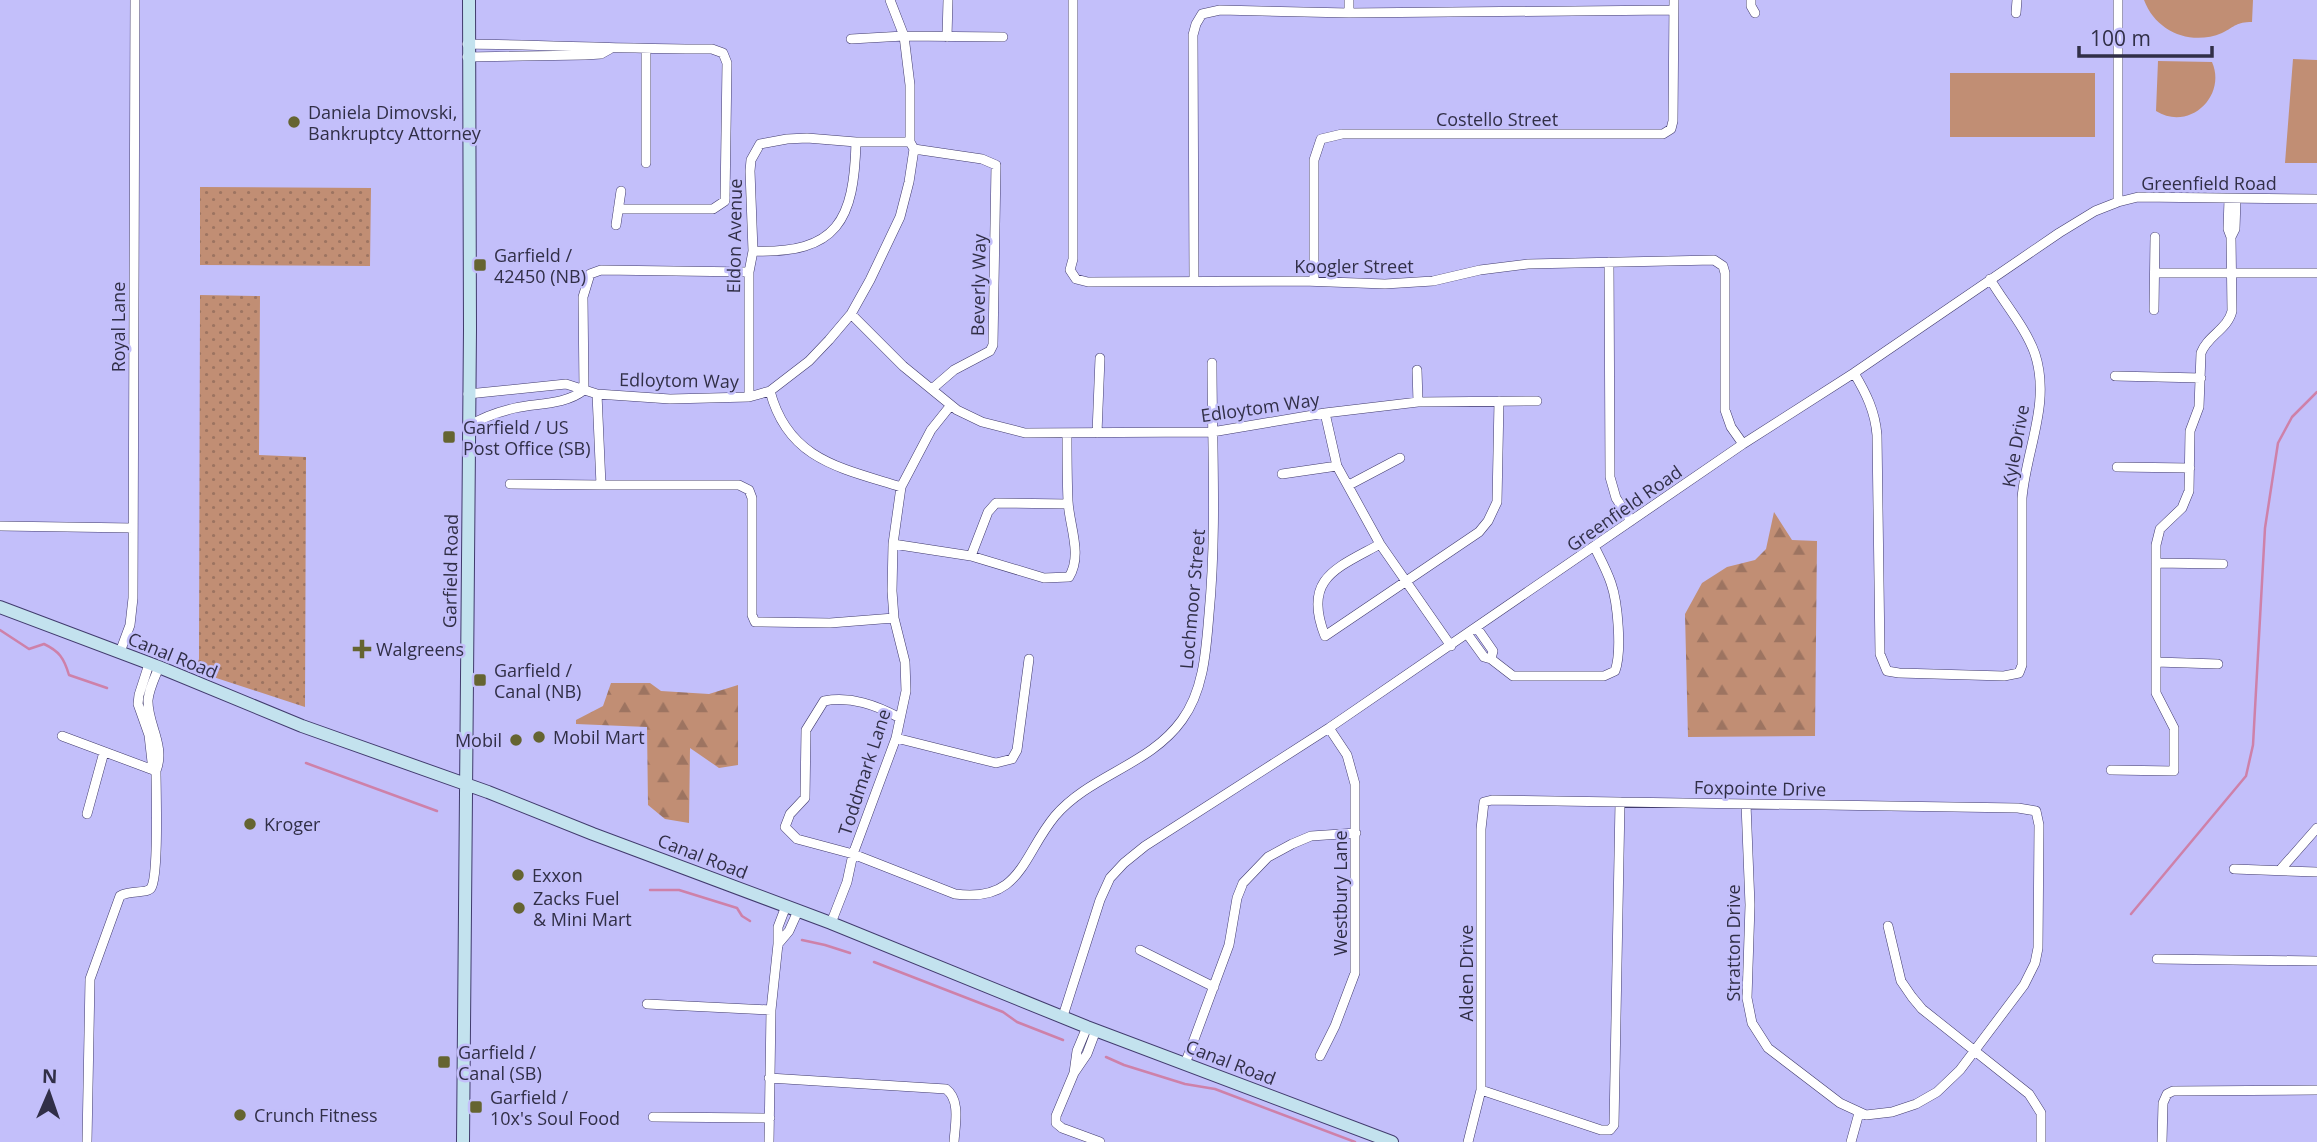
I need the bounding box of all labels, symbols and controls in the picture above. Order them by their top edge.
scale bar [2079,14,2212,58]
text: 100 m [2090,24,2151,52]
place label: Daniela Dimovski, Bankruptcy Attorney [308,100,482,145]
street label: Costello Street [1436,107,1558,131]
marker: Daniela Dimovski, Bankruptcy Attorney [286,114,302,130]
street label: Greenfield Road [2141,171,2277,195]
street label: Eldon Avenue [721,178,747,294]
street label: Beverly Way [965,233,991,336]
place label: Garfield / 42450 (NB) [494,243,586,288]
street label: Koogler Street [1294,254,1414,278]
marker: Garfield / 42450 (NB) [472,257,488,273]
street label: Royal Lane [106,282,130,372]
street label: Edloytom Way [619,367,740,393]
street label: Edloytom Way [1199,387,1322,427]
street label: Kyle Drive [1996,403,2034,489]
place label: Garfield / US Post Office (SB) [463,415,591,460]
marker: Garfield / US Post Office (SB) [441,429,457,445]
street label: Greenfield Road [1562,459,1686,557]
street label: Garfield Road [437,514,463,628]
street label: Lochmoor Street [1174,528,1210,670]
street label: Canal Road [125,626,221,684]
place label: Walgreens [376,637,464,661]
marker: Walgreens [354,641,370,657]
place label: Garfield / Canal (NB) [494,658,581,703]
marker: Garfield / Canal (NB) [472,672,488,688]
street label: Toddmark Lane [832,706,896,838]
place label: Mobil Mart [553,725,645,749]
place label: Mobil [455,728,502,752]
marker: Mobil Mart [531,729,547,745]
marker: Mobil [508,732,524,748]
street label: Foxpointe Drive [1694,775,1826,801]
place label: Kroger [264,812,321,836]
marker: Kroger [242,816,258,832]
street label: Canal Road [655,828,751,884]
street label: Westbury Lane [1328,830,1352,956]
place label: Exxon [532,863,583,887]
marker: Exxon [510,867,526,883]
street label: Stratton Drive [1721,884,1745,1002]
place label: Zacks Fuel & Mini Mart [533,886,632,931]
marker: Zacks Fuel & Mini Mart [511,900,527,916]
street label: Alden Drive [1454,925,1478,1021]
street label: Canal Road [1183,1034,1279,1090]
place label: Garfield / Canal (SB) [458,1040,542,1085]
marker: Garfield / Canal (SB) [436,1054,452,1070]
north arrow [14,1058,84,1128]
text: N [41,1063,58,1089]
place label: Garfield / 10x's Soul Food [490,1085,620,1130]
marker: Garfield / 10x's Soul Food [468,1099,484,1115]
place label: Crunch Fitness [254,1103,378,1127]
marker: Crunch Fitness [232,1107,248,1123]

